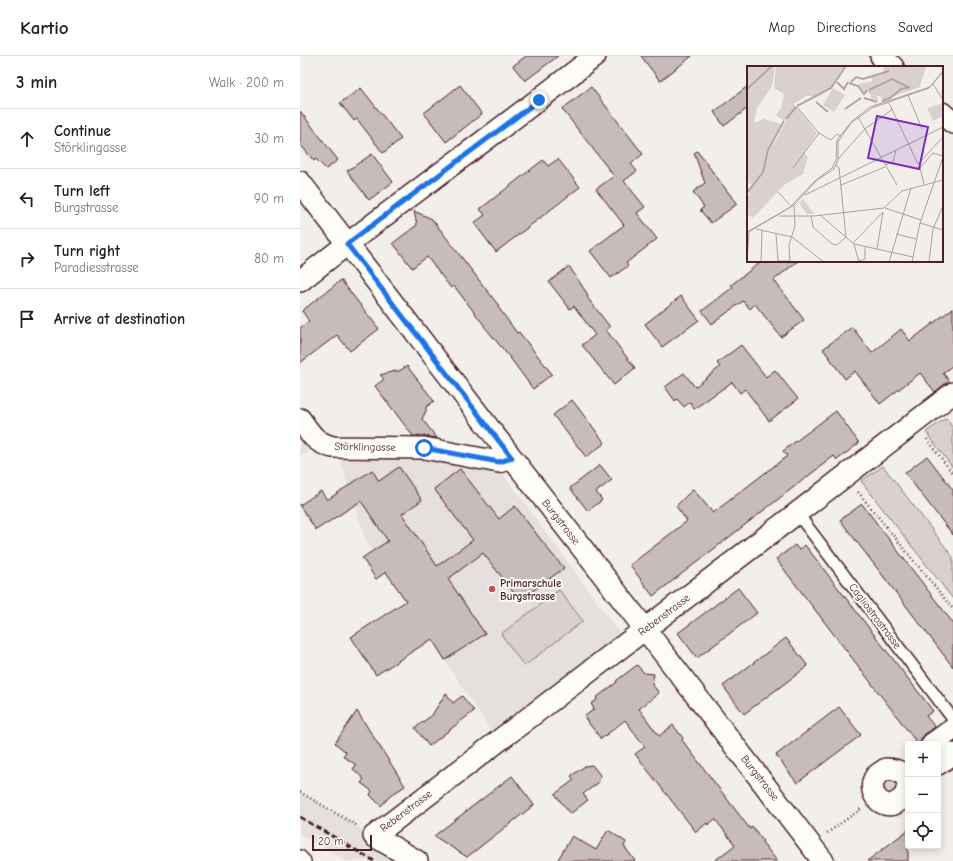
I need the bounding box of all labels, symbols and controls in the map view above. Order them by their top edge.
text: Kartio [20,17,69,39]
text: Map [768,19,795,36]
text: Directions [817,19,876,36]
text: Saved [898,19,933,36]
inset map [747,66,943,262]
text: 3 min [16,73,57,92]
text: Walk · 200 m [209,75,284,90]
route end [530,91,548,109]
text: Continue [54,122,111,140]
icon: ahead [16,128,38,150]
text: 30 m [254,131,284,146]
text: Störklingasse [54,140,127,155]
text: Turn left [54,182,110,200]
icon: left [16,188,38,210]
text: 90 m [254,191,284,206]
text: Burgstrasse [54,200,118,215]
text: Turn right [54,242,120,260]
icon: right [16,248,38,270]
text: 80 m [254,251,284,266]
text: Paradiesstrasse [54,260,139,275]
icon: arrive [16,308,38,330]
text: Arrive at destination [54,310,185,328]
route start [415,439,433,457]
street label: Störklingasse [334,440,396,454]
street label: Burgstrasse [539,497,583,548]
place label: Primarschule Burgstrasse [500,577,562,603]
street label: Cagliostrostrasse [846,581,904,652]
marker: Primarschule Burgstrasse [487,584,497,594]
street label: Rebenstrasse [635,591,693,639]
map controls [905,741,941,849]
button: + [905,741,941,777]
street label: Burgstrasse [738,753,782,804]
button: − [905,777,941,813]
street label: Rebenstrasse [377,787,435,835]
button: locate [905,813,941,849]
scale bar [312,833,372,852]
text: 20 m [318,835,343,848]

